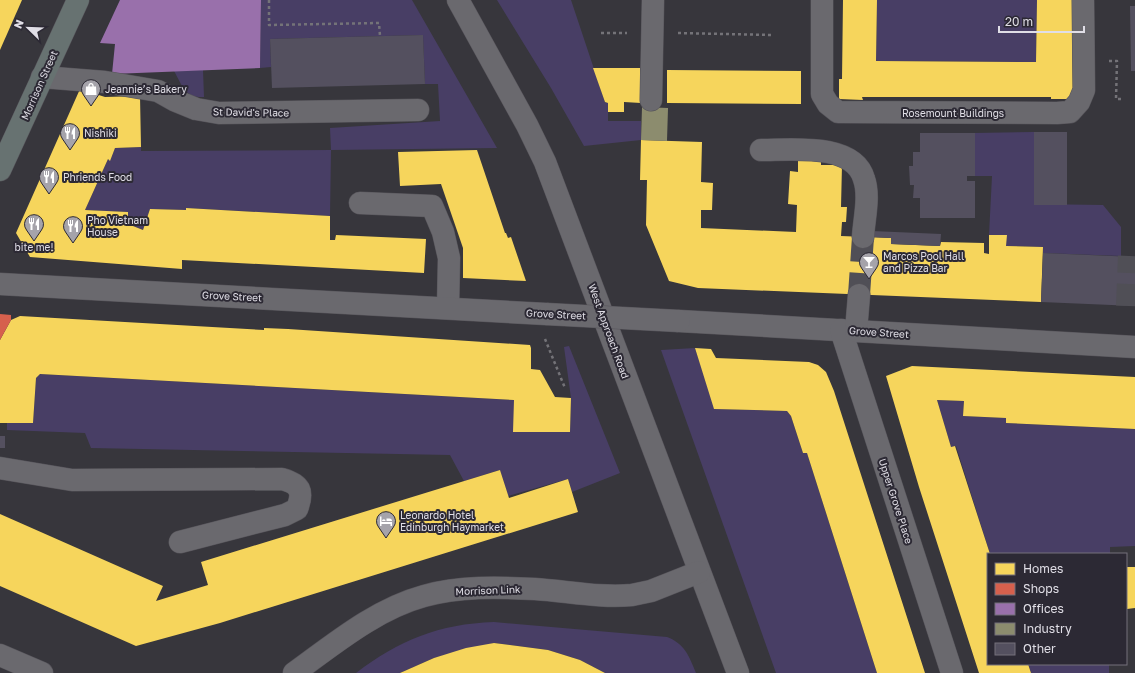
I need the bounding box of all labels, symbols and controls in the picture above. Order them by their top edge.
north arrow [8,8,48,48]
scale bar [999,8,1084,34]
text: 20 m [1005,14,1033,29]
text: N [11,18,26,30]
street label: Morrison Street [18,48,60,122]
shop icon: Jeannie’s Bakery [80,78,102,106]
place label: Jeannie’s Bakery [105,83,187,95]
street label: St David's Place [213,105,289,119]
street label: Rosemount Buildings [902,107,1004,119]
restaurant icon: Nishiki [59,122,81,150]
place label: Nishiki [84,127,117,139]
restaurant icon: Phriends Food [38,166,60,194]
place label: Phriends Food [63,171,132,183]
restaurant icon: bite me! [23,213,45,241]
place label: Pho Vietnam House [87,214,148,238]
restaurant icon: Pho Vietnam House [62,215,84,243]
place label: bite me! [15,241,53,253]
place label: Marcos Pool Hall and Pizza Bar [883,250,964,274]
bar icon: Marcos Pool Hall and Pizza Bar [858,251,880,279]
street label: West Approach Road [586,282,632,380]
street label: Grove Street [202,288,262,304]
street label: Grove Street [526,306,586,322]
street label: Grove Street [849,324,909,340]
street label: Upper Grove Place [877,457,915,545]
place label: Leonardo Hotel Edinburgh Haymarket [400,509,504,533]
hotel icon: Leonardo Hotel Edinburgh Haymarket [375,510,397,538]
legend [987,553,1127,665]
text: Homes [1023,561,1063,576]
text: Shops [1023,581,1059,596]
street label: Morrison Link [455,583,521,597]
text: Offices [1023,601,1064,616]
text: Industry [1023,621,1072,636]
text: Other [1023,641,1056,656]

